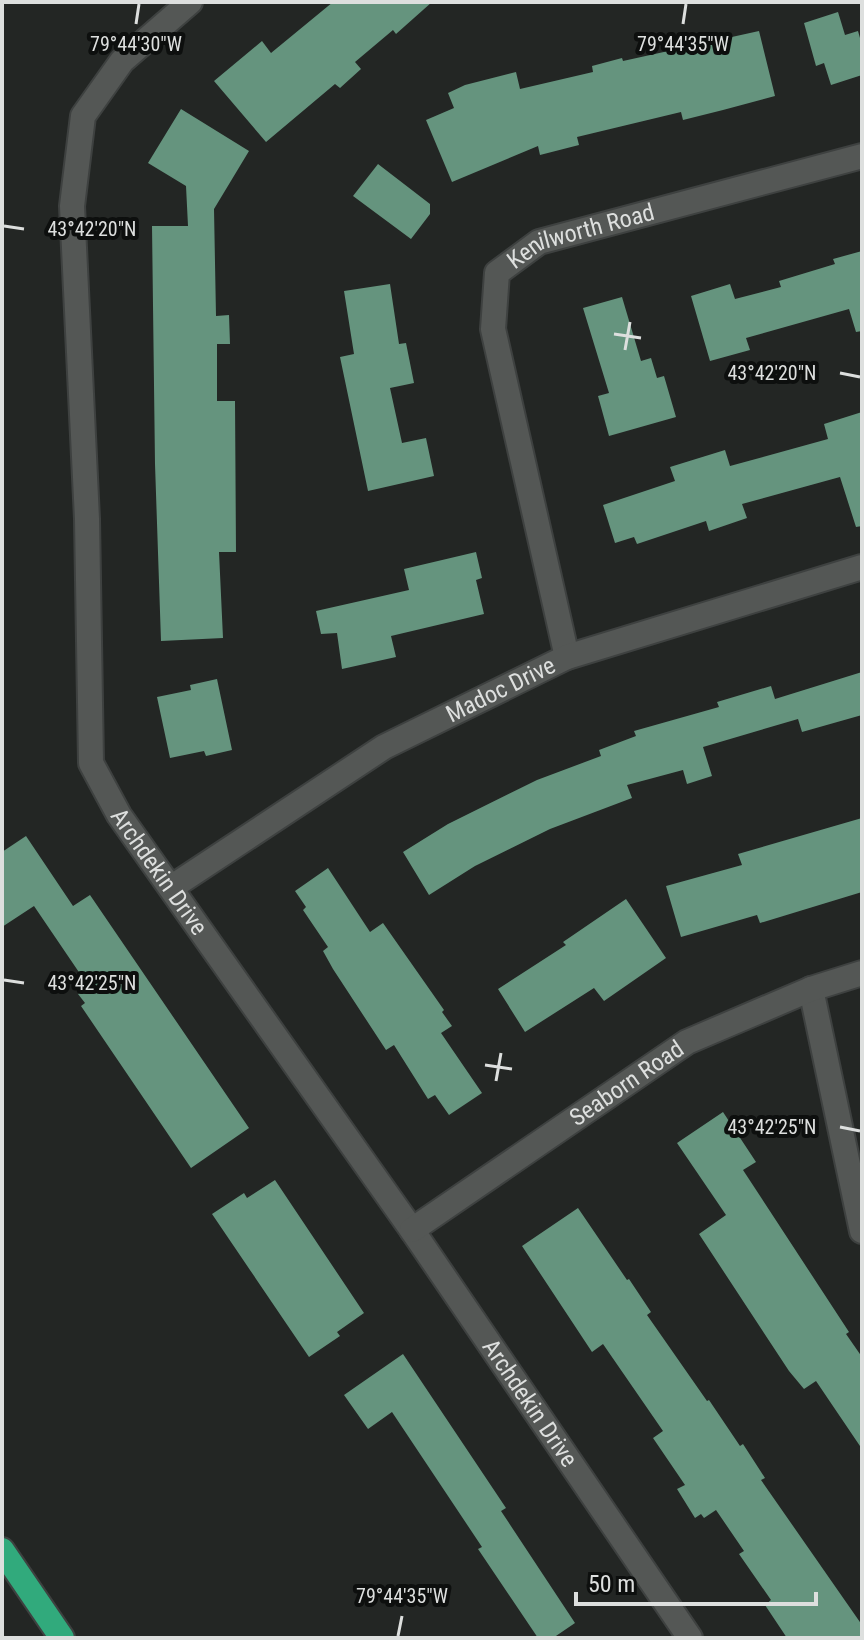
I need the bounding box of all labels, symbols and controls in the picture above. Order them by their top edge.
text: 79°44'30"W [90,32,182,56]
text: 79°44'35"W [637,32,729,56]
street label: Kenilworth Road [502,198,657,275]
text: 43°42'20"N [47,217,137,241]
text: 43°42'20"N [727,361,817,385]
street label: Madoc Drive [441,651,560,728]
street label: Archdekin Drive [105,803,213,940]
text: 43°42'25"N [47,971,137,995]
street label: Seaborn Road [564,1035,689,1132]
text: 43°42'25"N [727,1115,817,1139]
street label: Archdekin Drive [477,1334,583,1472]
scale bar [576,1556,816,1606]
text: 50 m [588,1570,635,1598]
text: 79°44'35"W [356,1584,448,1608]

